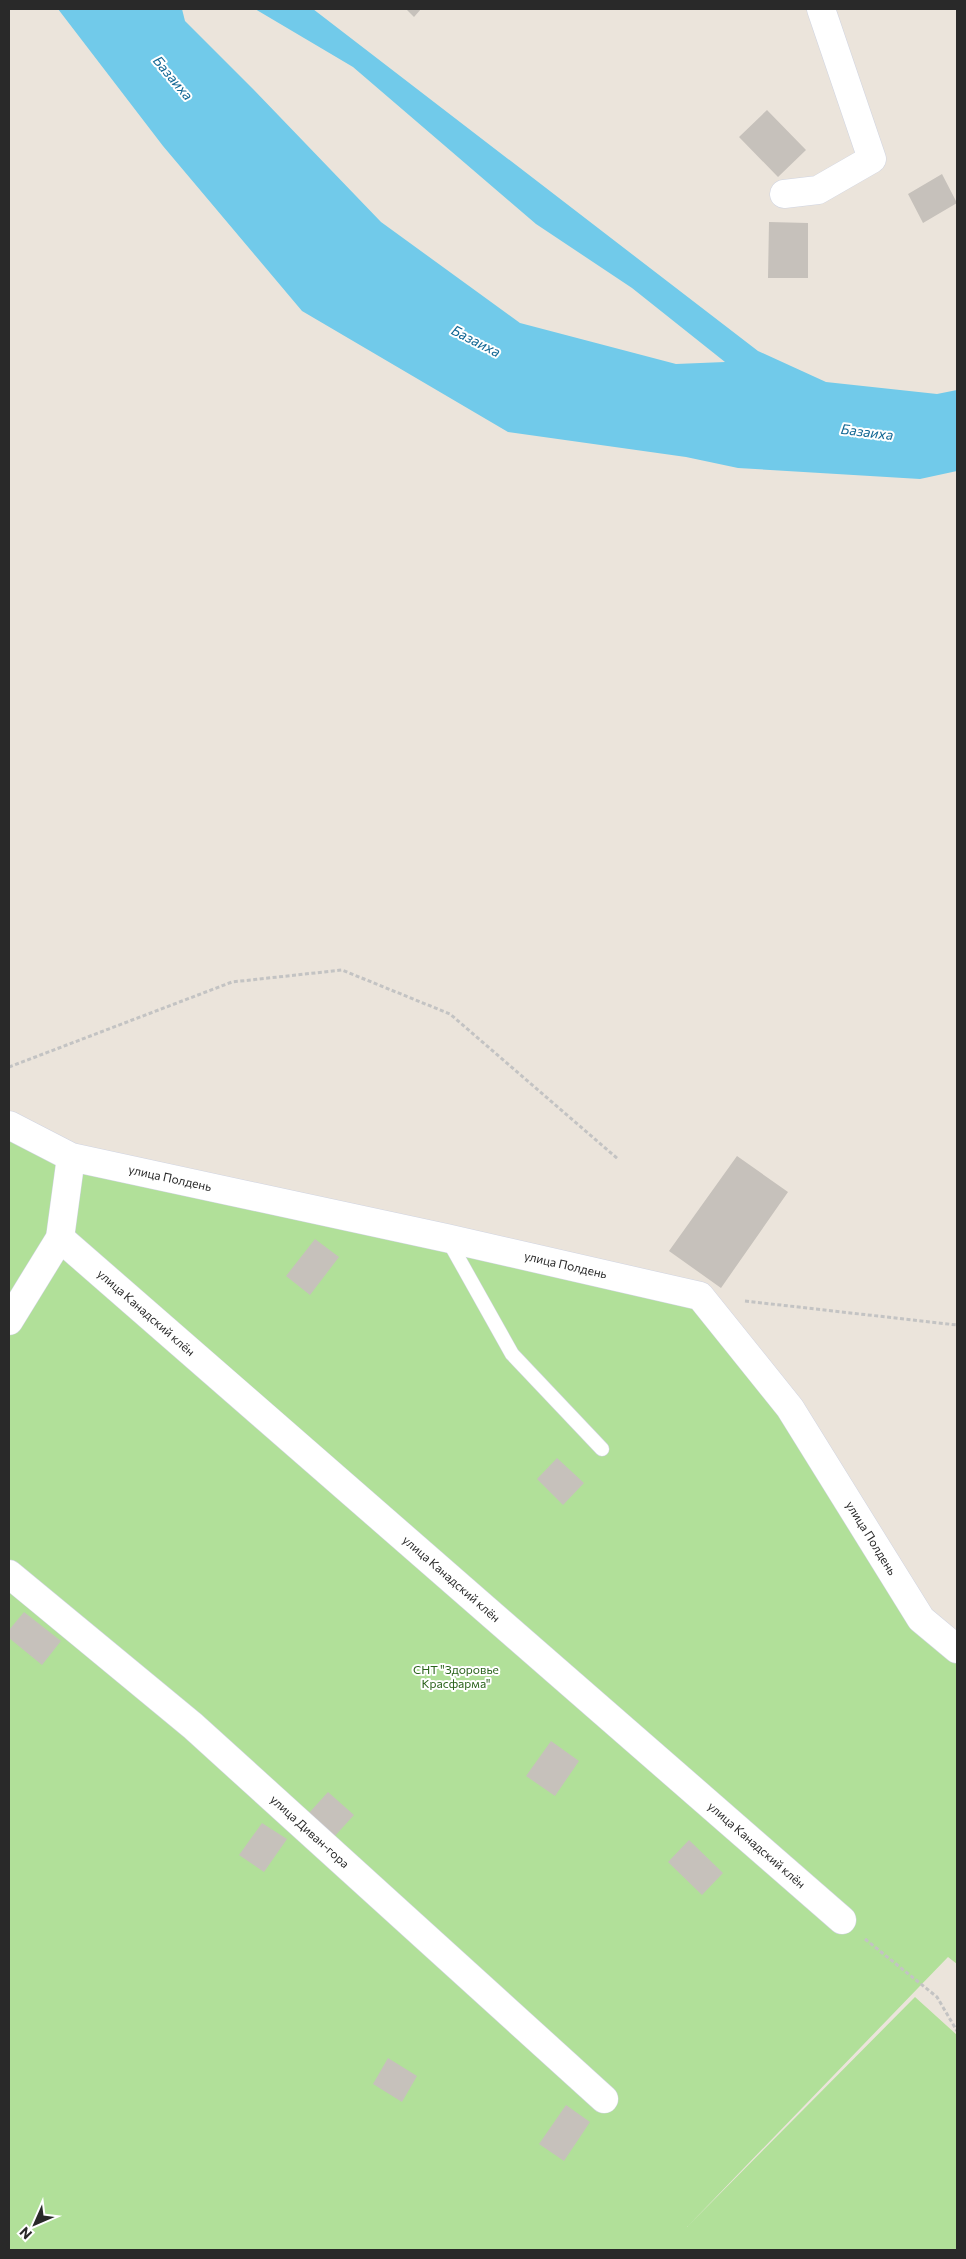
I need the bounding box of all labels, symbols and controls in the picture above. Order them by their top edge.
water label: Базаиха [150,52,197,103]
water label: Базаиха [449,321,504,360]
water label: Базаиха [840,420,894,443]
street label: улица Полдень [127,1162,213,1193]
street label: улица Полдень [523,1248,609,1281]
street label: улица Канадский клён [95,1266,198,1358]
street label: улица Полдень [843,1498,900,1577]
street label: улица Канадский клён [400,1532,503,1625]
park label: СНТ "Здоровье Красфарма" [413,1662,499,1690]
street label: улица Диван-гора [268,1792,353,1870]
street label: улица Канадский клён [705,1798,809,1891]
north arrow [10,2199,60,2249]
text: N [16,2224,35,2243]

